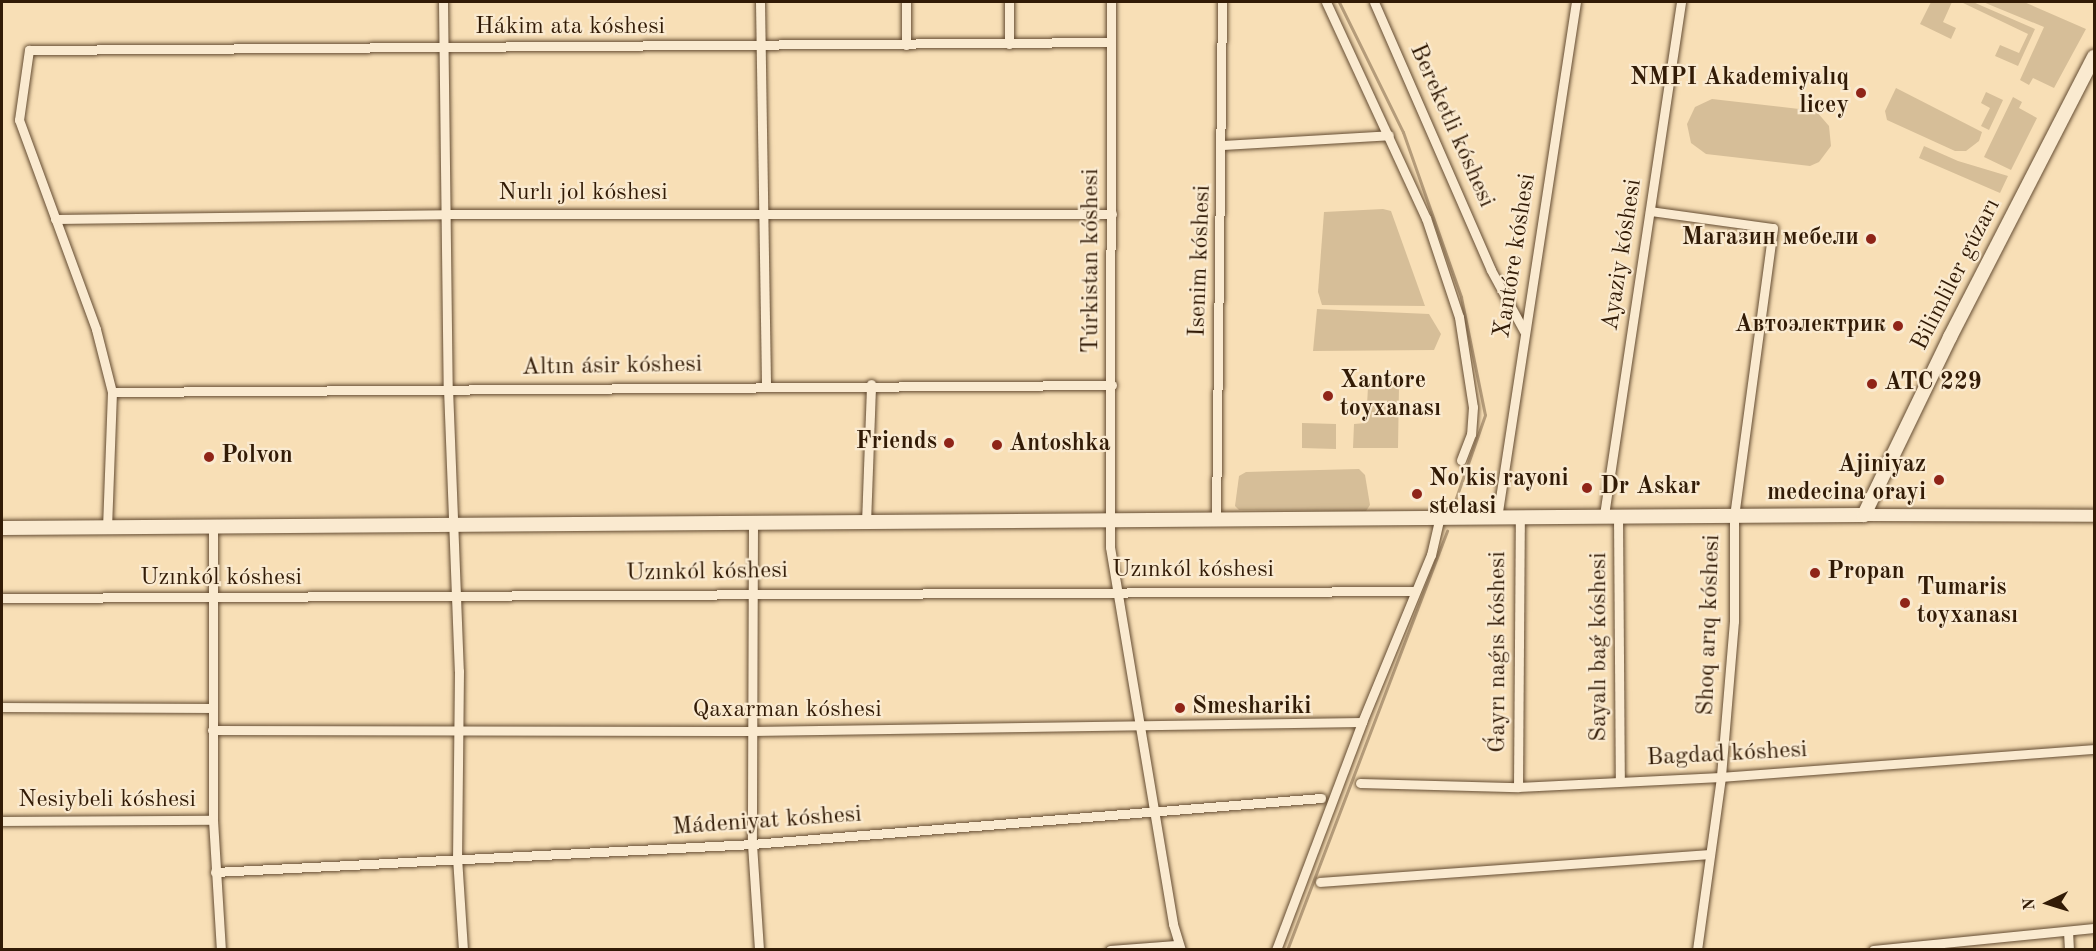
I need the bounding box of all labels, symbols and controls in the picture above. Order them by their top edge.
street label: Hákim ata kóshesi [475,14,665,42]
street label: Bereketli kóshesi [1402,40,1500,212]
place label: NMPI Akademiyalıq licey [1630,65,1849,121]
marker: NMPI Akademiyalıq licey [1854,86,1868,100]
street label: Túrkistan kóshesi [1078,169,1106,353]
street label: Xantóre kóshesi [1489,172,1543,340]
street label: Ayaziy kóshesi [1597,177,1649,333]
street label: Nurlı jol kóshesi [498,180,668,208]
street label: Isenim kóshesi [1184,185,1218,337]
street label: Bilimliler gúzarı [1906,194,2008,356]
place label: Магазин мебели [1682,225,1859,253]
marker: Магазин мебели [1864,232,1878,246]
place label: Автоэлектрик [1734,312,1886,340]
marker: Автоэлектрик [1891,319,1905,333]
street label: Altın ásir kóshesi [522,351,702,383]
place label: Xantore toyxanası [1340,368,1441,424]
place label: АТС 229 [1884,370,1982,398]
marker: АТС 229 [1865,377,1879,391]
marker: Xantore toyxanası [1321,389,1335,403]
place label: Friends [855,429,937,457]
place label: Antoshka [1009,431,1111,459]
marker: Friends [942,436,956,450]
marker: Antoshka [990,438,1004,452]
place label: Polvon [221,443,293,471]
marker: Polvon [202,450,216,464]
place label: Ajiniyaz medecina orayi [1767,452,1926,508]
place label: No'kis rayoni stelasi [1429,466,1569,522]
marker: Ajiniyaz medecina orayi [1930,471,1948,489]
place label: Dr Askar [1600,474,1700,502]
marker: Dr Askar [1578,479,1596,497]
marker: No'kis rayoni stelasi [1410,487,1424,501]
street label: Shoq arıq kóshesi [1692,534,1728,716]
street label: Ǵayrı naǵıs kóshesi [1485,551,1513,753]
street label: Sayalı baǵ kóshesi [1586,552,1614,742]
street label: Uzınkól kóshesi [626,557,788,589]
street label: Uzınkól kóshesi [1112,557,1274,585]
place label: Propan [1827,559,1905,587]
street label: Uzınkól kóshesi [140,565,302,593]
marker: Propan [1808,566,1822,580]
place label: Tumaris toyxanası [1917,575,2018,631]
marker: Tumaris toyxanası [1898,596,1912,610]
place label: Smeshariki [1192,694,1311,722]
street label: Qaxarman kóshesi [692,697,882,725]
marker: Smeshariki [1173,701,1187,715]
street label: Bagdad kóshesi [1646,736,1808,774]
street label: Nesiybeli kóshesi [18,787,196,815]
street label: Mádeniyat kóshesi [671,801,863,843]
north arrow [2018,873,2078,933]
text: N [2022,898,2038,911]

